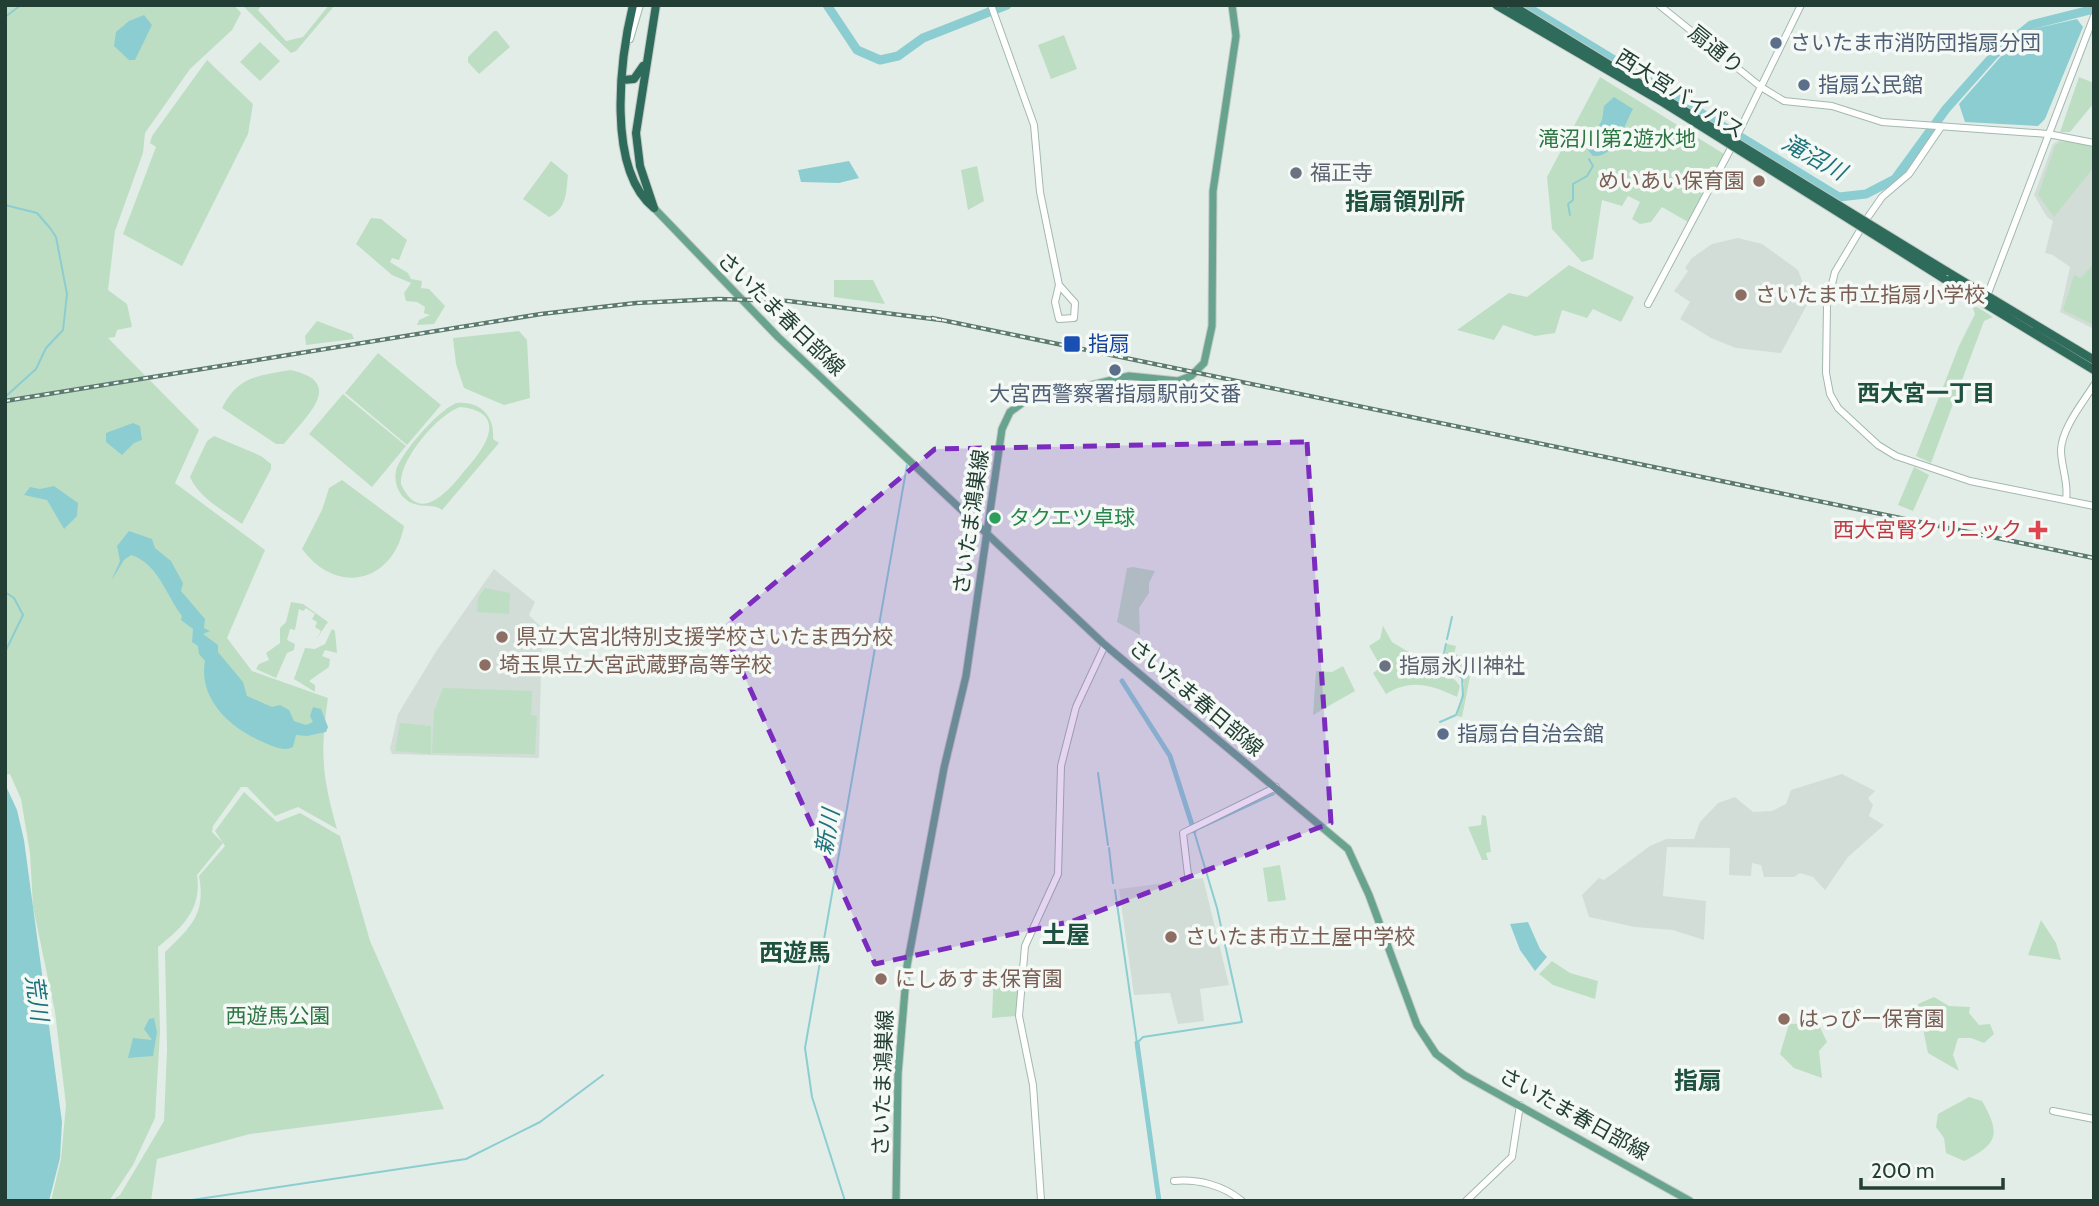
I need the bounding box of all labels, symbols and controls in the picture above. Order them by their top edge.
street label: 扇通り [1684,20,1749,79]
place label: さいたま市消防団指扇分団 [1790,30,2041,55]
marker: さいたま市消防団指扇分団 [1768,35,1784,51]
street label: 西大宮バイパス [1611,44,1749,143]
place label: 指扇公民館 [1818,72,1923,97]
marker: 指扇公民館 [1796,77,1812,93]
park label: 滝沼川第2遊水地 [1538,126,1696,151]
water label: 滝沼川 [1777,128,1854,187]
place label: 福正寺 [1310,160,1373,185]
marker: 福正寺 [1288,165,1304,181]
place label: めいあい保育園 [1598,168,1745,193]
marker: めいあい保育園 [1751,173,1767,189]
district label: 指扇領別所 [1345,187,1465,216]
street label: さいたま春日部線 [712,247,850,381]
place label: さいたま市立指扇小学校 [1755,282,1985,307]
marker: さいたま市立指扇小学校 [1733,287,1749,303]
place label: 指扇 [1088,331,1130,356]
marker: 指扇 [1062,334,1082,354]
marker: 大宮西警察署指扇駅前交番 [1107,362,1123,378]
district label: 西大宮一丁目 [1857,379,1995,407]
place label: 大宮西警察署指扇駅前交番 [989,381,1241,406]
street label: さいたま鴻巣線 [948,448,993,596]
place label: タクエツ卓球 [1009,505,1135,530]
marker: タクエツ卓球 [987,510,1003,526]
place label: 西大宮腎クリニック [1833,517,2022,542]
marker: 西大宮腎クリニック [2028,520,2048,540]
place label: 県立大宮北特別支援学校さいたま西分校 [516,624,893,649]
marker: 県立大宮北特別支援学校さいたま西分校 [494,629,510,645]
street label: さいたま春日部線 [1124,634,1268,761]
place label: 埼玉県立大宮武蔵野高等学校 [499,652,772,677]
place label: 指扇氷川神社 [1399,653,1525,678]
marker: 埼玉県立大宮武蔵野高等学校 [477,657,493,673]
marker: 指扇氷川神社 [1377,658,1393,674]
place label: 指扇台自治会館 [1457,721,1604,746]
marker: 指扇台自治会館 [1435,726,1451,742]
water label: 新川 [809,804,845,857]
district label: 土屋 [1042,920,1090,949]
place label: さいたま市立土屋中学校 [1185,924,1415,949]
marker: さいたま市立土屋中学校 [1163,929,1179,945]
district label: 西遊馬 [759,938,831,967]
place label: にしあすま保育園 [895,966,1063,991]
marker: にしあすま保育園 [873,971,889,987]
water label: 荒川 [20,973,54,1026]
park label: 西遊馬公園 [226,1003,331,1028]
place label: はっぴー保育園 [1798,1006,1945,1031]
street label: さいたま鴻巣線 [867,1009,898,1157]
marker: はっぴー保育園 [1776,1011,1792,1027]
street label: さいたま春日部線 [1495,1062,1653,1165]
district label: 指扇 [1674,1066,1722,1095]
scale bar [1861,1146,2003,1190]
text: 200 m [1871,1158,1934,1183]

